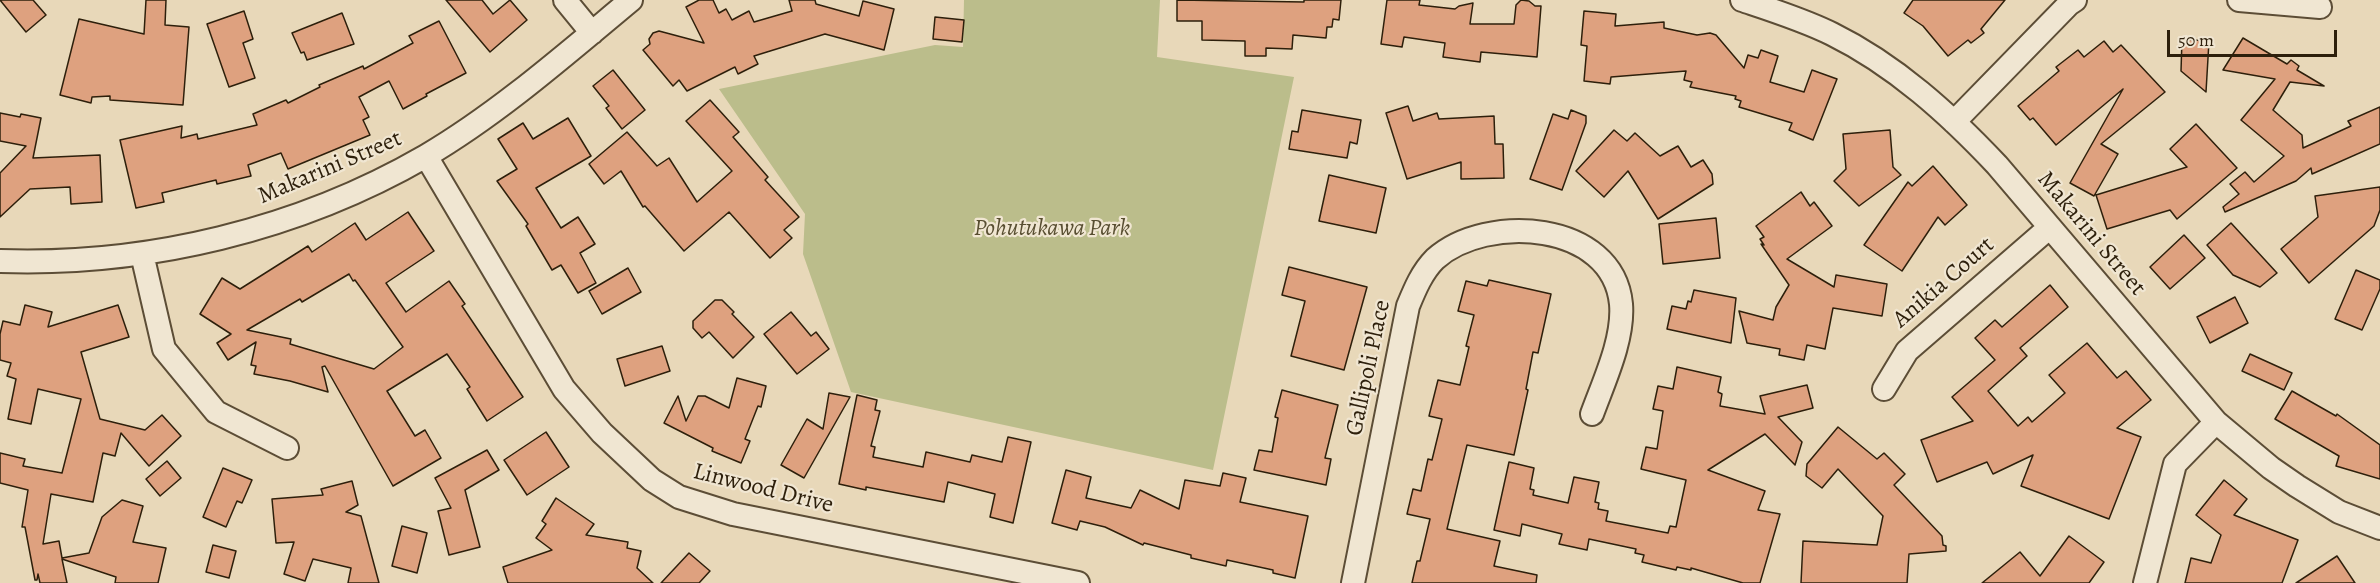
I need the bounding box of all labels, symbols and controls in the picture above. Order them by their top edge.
scale bar [2170,18,2340,56]
text: 50 m [2178,28,2214,52]
street label: Makarini Street [254,125,406,211]
street label: Makarini Street [2031,166,2151,302]
park label: Pohutukawa Park [974,215,1130,243]
street label: Anikia Court [1888,231,2000,335]
street label: Gallipoli Place [1341,297,1397,439]
street label: Linwood Drive [690,458,836,520]

